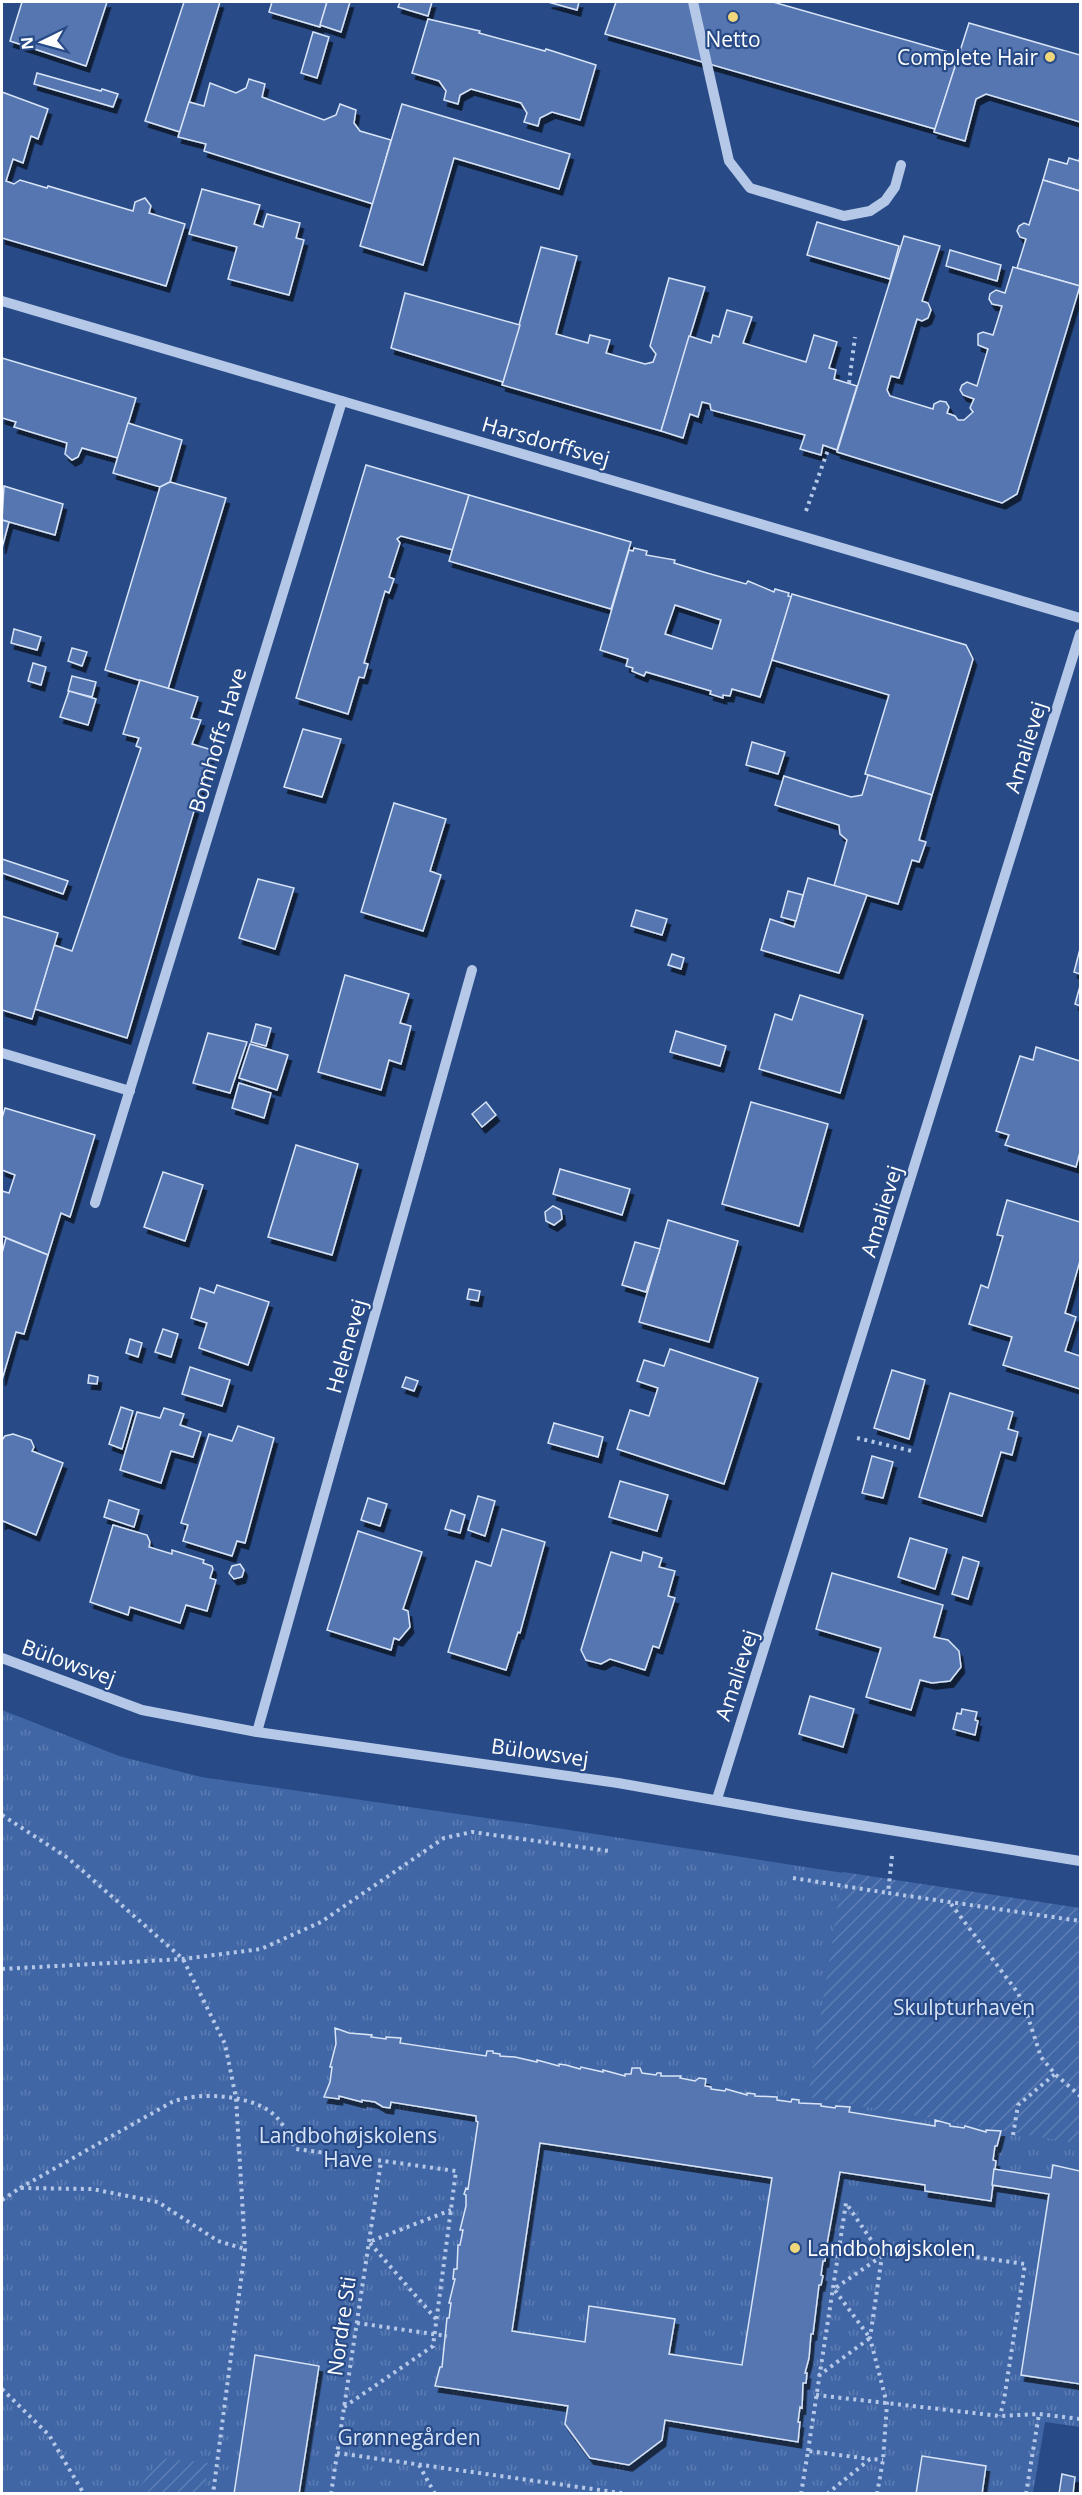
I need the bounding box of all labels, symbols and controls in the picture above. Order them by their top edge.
marker: Netto [726,10,740,24]
north arrow [12,12,72,72]
place label: Netto [705,25,761,53]
text: N [16,36,39,51]
place label: Complete Hair [897,43,1038,71]
marker: Complete Hair [1043,50,1057,64]
street label: Harsdorffsvej [479,409,613,473]
street label: Bomhoffs Have [182,664,252,816]
street label: Amalievej [998,698,1052,796]
street label: Amalievej [854,1162,908,1260]
street label: Helenevej [319,1296,373,1396]
street label: Amalievej [708,1626,764,1724]
street label: Bülowsvej [18,1632,120,1692]
street label: Bülowsvej [489,1731,591,1773]
park label: Skulpturhaven [893,1993,1035,2021]
park label: Landbohøjskolens Have [259,2121,437,2173]
place label: Landbohøjskolen [807,2234,975,2262]
marker: Landbohøjskolen [788,2241,802,2255]
street label: Nordre Sti [320,2275,362,2377]
park label: Grønnegården [337,2423,481,2451]

